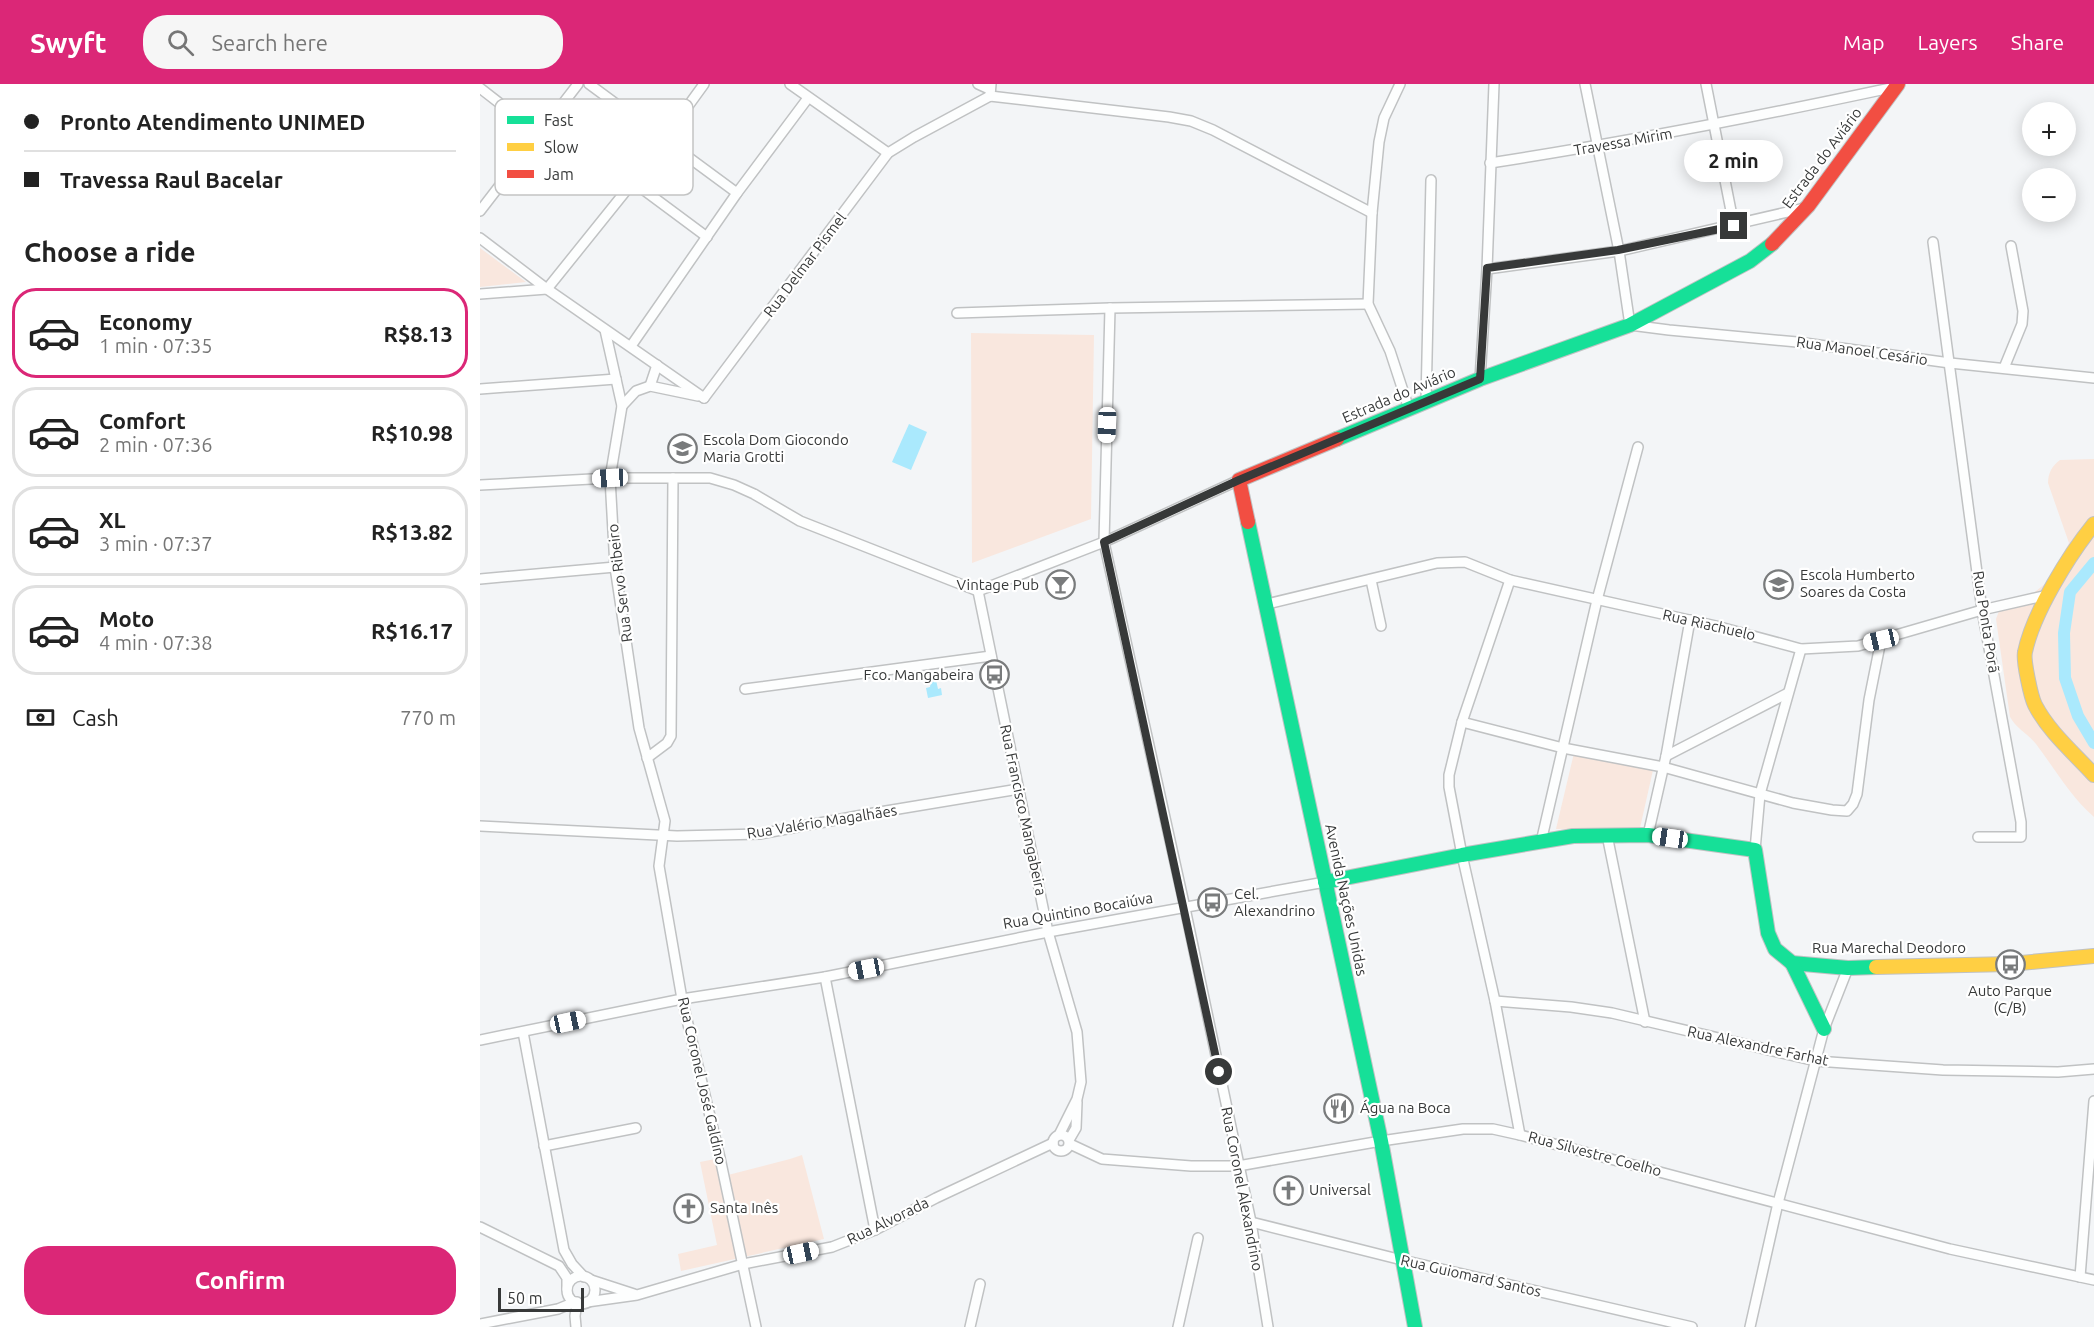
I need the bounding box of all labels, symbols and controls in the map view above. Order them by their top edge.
search box [143,15,563,69]
icon: search [164,26,197,59]
text: Swyft [30,27,107,58]
text: Search here [212,30,328,55]
text: Map [1843,30,1884,54]
text: Layers [1917,30,1978,54]
text: Share [2011,30,2064,54]
legend [495,99,693,195]
map controls [2022,102,2076,222]
button: + [2022,102,2076,156]
street label: Estrada do Aviário [1778,104,1865,211]
text: Pronto Atendimento UNIMED [60,109,365,134]
text: Fast [544,111,574,129]
street label: Travessa Mirim [1572,124,1674,159]
text: Slow [544,138,579,156]
callout: 2 min [1684,139,1784,181]
text: 2 min [1708,149,1759,172]
text: Jam [544,165,574,183]
text: Travessa Raul Bacelar [60,167,283,192]
button: − [2022,168,2076,222]
street label: Rua Delmar Pismel [760,209,849,320]
route end [1720,212,1747,239]
text: Choose a ride [24,237,196,267]
icon: car [27,306,81,360]
text: Economy [99,309,192,334]
text: R$8.13 [384,321,453,346]
street label: Rua Manoel Cesário [1795,333,1929,368]
text: 1 min · 07:35 [99,334,213,357]
street label: Estrada do Aviário [1340,363,1458,426]
icon: car [27,405,81,459]
car [1097,407,1117,443]
text: Comfort [99,408,186,433]
text: R$10.98 [371,420,453,445]
place label: Escola Dom Giocondo Maria Grotti [703,431,849,465]
text: 2 min · 07:36 [99,433,213,456]
school or university icon: Escola Dom Giocondo Maria Grotti [666,433,698,465]
car [592,468,628,488]
icon: car [27,504,81,558]
text: XL [99,507,126,532]
text: R$13.82 [371,519,453,544]
street label: Rua Servo Ribeiro [604,523,635,643]
text: 3 min · 07:37 [99,532,213,555]
place label: Escola Humberto Soares da Costa [1800,566,1915,600]
school or university icon: Escola Humberto Soares da Costa [1763,568,1795,600]
bar icon: Vintage Pub [1044,569,1076,601]
street label: Rua Ponta Porã [1970,570,2003,674]
place label: Vintage Pub [957,576,1039,593]
icon: car [27,603,81,657]
text: Moto [99,606,154,631]
street label: Rua Riachuelo [1661,606,1757,643]
text: R$16.17 [371,618,453,643]
car [1861,627,1901,653]
text: 4 min · 07:38 [99,631,213,654]
bus stop icon: Fco. Mangabeira [979,659,1011,691]
place label: Fco. Mangabeira [864,666,974,683]
icon: cash [24,701,57,734]
text: Cash [72,705,119,730]
text: 770 m [400,706,456,729]
street label: Rua Francisco Mangabeira [997,723,1050,897]
street label: Rua Valério Magalhães [746,801,898,842]
street label: Avenida Nações Unidas [1322,822,1371,978]
car [1651,827,1689,849]
place label: Cel. Alexandrino [1234,885,1315,919]
bus stop icon: Cel. Alexandrino [1197,887,1229,919]
street label: Rua Quintino Bocaiúva [1002,889,1154,932]
street label: Rua Marechal Deodoro [1812,939,1966,956]
bus stop icon: Auto Parque (C/B) [1994,948,2026,980]
car [847,957,885,981]
place label: Auto Parque (C/B) [1968,982,2052,1016]
street label: Rua Coronel José Galdino [675,995,730,1166]
car [549,1009,587,1035]
street label: Rua Alexandre Farhat [1686,1022,1830,1069]
route start [1205,1058,1232,1085]
restaurant icon: Água na Boca [1323,1092,1355,1124]
place label: Água na Boca [1360,1099,1451,1116]
street label: Rua Coronel Alexandrino [1218,1105,1267,1272]
street label: Rua Silvestre Coelho [1527,1128,1664,1180]
church icon: Universal [1272,1174,1304,1206]
place label: Universal [1309,1181,1371,1198]
church icon: Santa Inês [673,1192,705,1224]
street label: Rua Alvorada [844,1193,931,1248]
place label: Santa Inês [710,1199,778,1216]
car [782,1240,820,1266]
button: Confirm [24,1246,456,1315]
street label: Rua Guiomard Santos [1399,1251,1543,1300]
scale bar [498,1285,584,1312]
text: 50 m [507,1289,543,1307]

